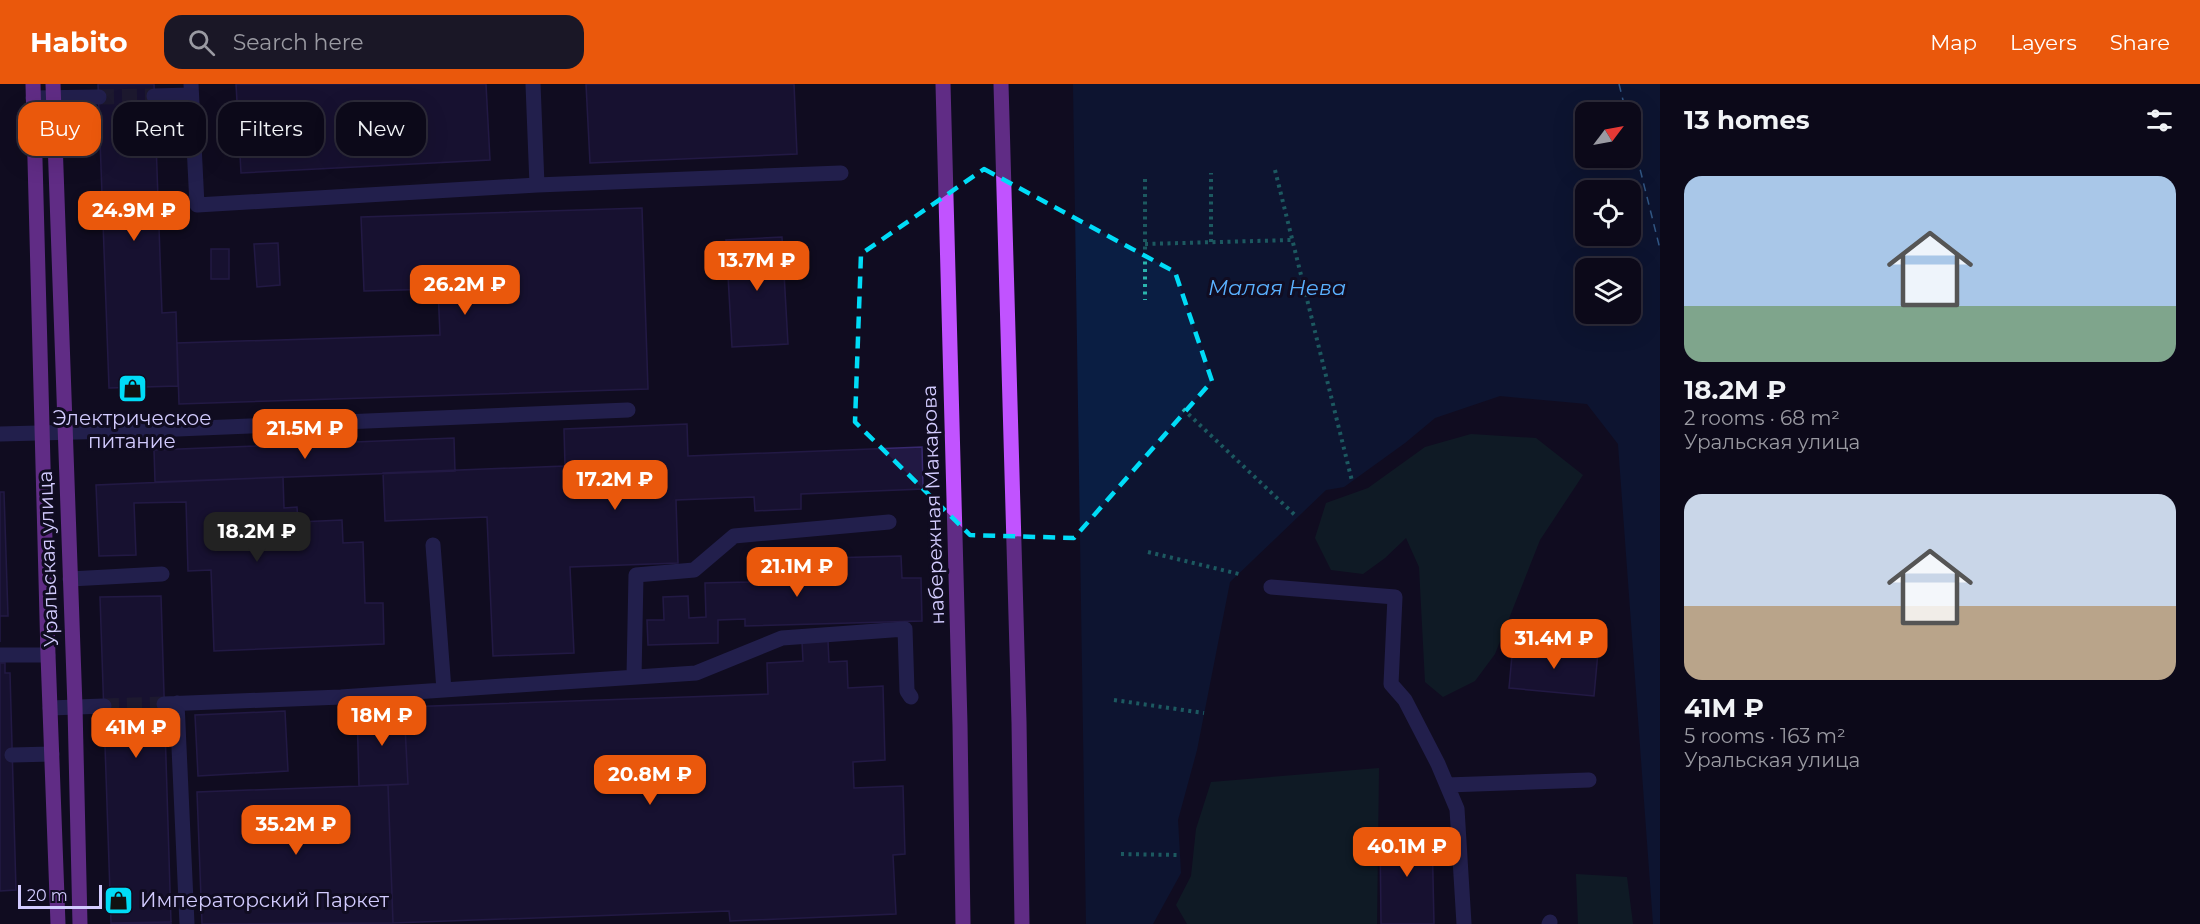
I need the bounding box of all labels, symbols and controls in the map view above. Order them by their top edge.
search box [164,15,584,69]
text: Habito [30,25,128,59]
icon: search [185,26,218,59]
text: Search here [233,29,364,56]
text: Map [1930,30,1977,55]
text: Layers [2010,30,2077,55]
text: Share [2110,30,2170,55]
chip: Buy [18,102,101,156]
chip: Rent [113,102,206,156]
chip: Filters [218,102,324,156]
chip: New [336,102,426,156]
north arrow [1575,102,1641,168]
map controls [1575,102,1641,324]
text: 13 homes [1684,104,1810,136]
icon: filters [2143,104,2176,137]
button: locate [1575,180,1641,246]
pin: 24.9M ₽ [79,191,189,242]
text: 24.9M ₽ [92,198,176,222]
icon: home [1876,215,1984,323]
pin: 13.7M ₽ [702,241,812,292]
text: 13.7M ₽ [718,248,796,272]
button: layers [1575,258,1641,324]
pin: 26.2M ₽ [410,265,520,316]
text: 26.2M ₽ [424,272,506,296]
water label: Малая Нева [1208,275,1346,300]
shop icon: Электрическое питание [116,372,148,404]
text: 18.2M ₽ [1684,374,1786,406]
street label: набережная Макарова [917,385,949,625]
place label: Электрическое питание [52,406,212,453]
text: 2 rooms · 68 m² [1684,406,1840,430]
pin: 21.5M ₽ [250,409,360,460]
text: 21.5M ₽ [266,416,344,440]
text: Уральская улица [1684,430,1860,454]
pin: 17.2M ₽ [560,460,670,511]
text: 17.2M ₽ [577,467,653,491]
street label: Уральская улица [33,471,63,647]
pin: 18.2M ₽ [202,512,312,563]
text: 18.2M ₽ [218,519,296,543]
icon: home [1876,533,1984,641]
pin: 21.1M ₽ [742,547,852,598]
text: 21.1M ₽ [761,554,833,578]
pin: 31.4M ₽ [1499,619,1609,670]
text: 31.4M ₽ [1515,626,1593,650]
text: 41M ₽ [1684,692,1764,724]
pin: 18M ₽ [340,696,424,747]
text: 18M ₽ [351,703,413,727]
pin: 41M ₽ [94,708,178,759]
text: 41M ₽ [105,715,167,739]
text: 5 rooms · 163 m² [1684,724,1846,748]
text: Уральская улица [1684,748,1860,772]
pin: 20.8M ₽ [595,755,705,806]
text: 20.8M ₽ [608,762,692,786]
pin: 35.2M ₽ [241,805,351,856]
text: 35.2M ₽ [255,812,337,836]
pin: 40.1M ₽ [1352,827,1462,878]
text: 40.1M ₽ [1367,834,1447,858]
scale bar [18,882,102,910]
shop icon: Императорский Паркет [103,884,135,916]
text: 20 m [27,886,68,905]
place label: Императорский Паркет [140,888,390,912]

